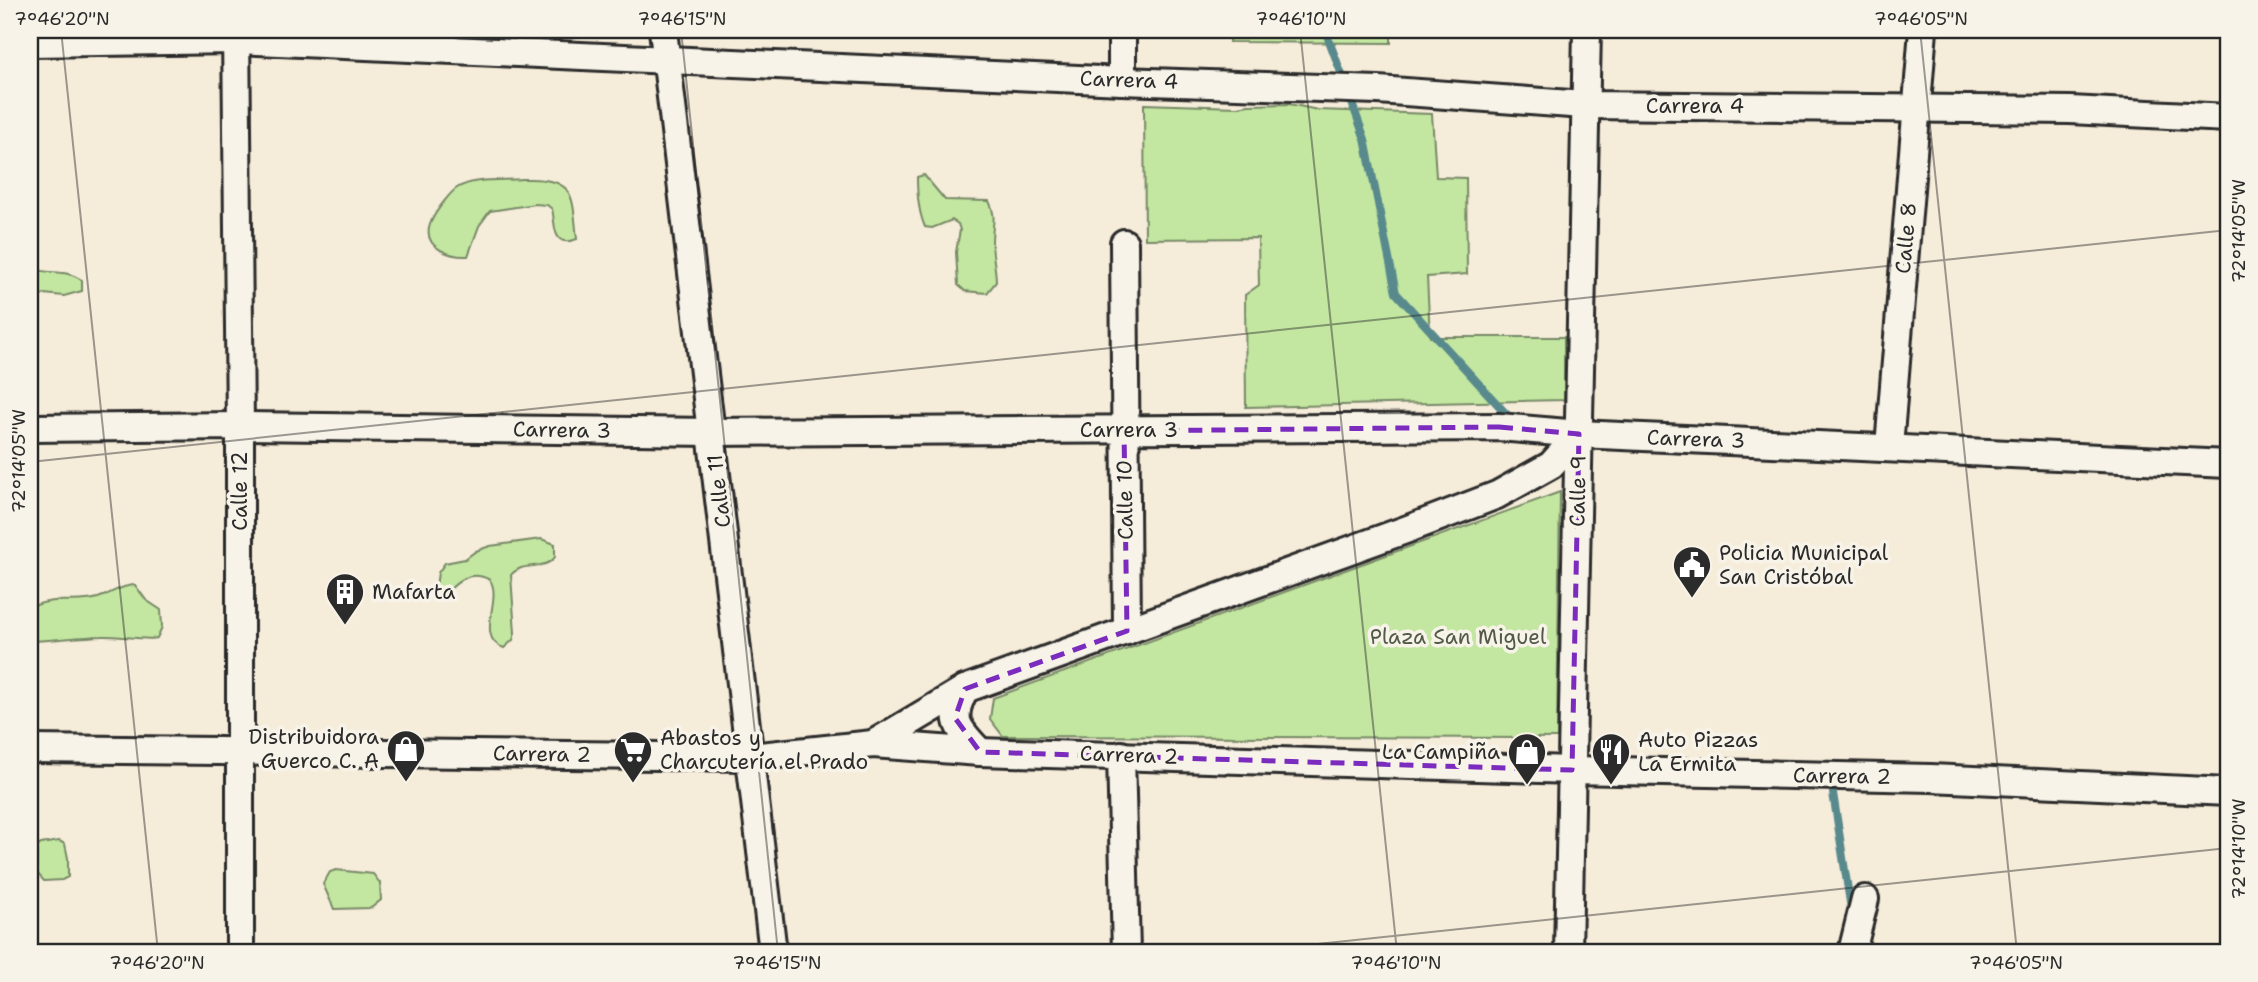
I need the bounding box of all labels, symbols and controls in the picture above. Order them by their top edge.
text: 7°46'20"N [14,7,110,31]
text: 7°46'15"N [637,7,727,31]
text: 7°46'10"N [1256,7,1346,31]
text: 7°46'05"N [1874,7,1968,31]
street label: Carrera 4 [1079,64,1179,96]
street label: Carrera 4 [1646,92,1744,120]
text: 72°14'05"W [2227,179,2251,283]
street label: Calle 8 [1889,201,1923,275]
text: 72°14'05"W [7,409,31,513]
street label: Carrera 3 [513,415,611,445]
street label: Carrera 3 [1080,416,1178,444]
street label: Carrera 3 [1646,423,1746,455]
street label: Calle 12 [226,451,254,531]
street label: Calle 11 [701,453,737,529]
street label: Calle 9 [1563,455,1593,527]
street label: Calle 10 [1110,460,1140,540]
place label: Policia Municipal San Cristóbal [1719,539,1889,591]
public building icon: Policia Municipal San Cristóbal [1671,544,1713,599]
building icon: Mafarta [324,571,366,626]
place label: Mafarta [372,578,455,606]
park label: Plaza San Miguel [1370,623,1547,651]
place label: Distribuidora Guerco C. A [248,723,379,775]
place label: Abastos y Charcutería el Prado [660,724,868,776]
place label: Auto Pizzas La Ermita [1638,726,1759,778]
shop icon: Distribuidora Guerco C. A [385,728,427,783]
supermarket icon: Abastos y Charcutería el Prado [612,729,654,784]
shop icon: La Campiña [1506,731,1548,786]
restaurant icon: Auto Pizzas La Ermita [1590,731,1632,786]
place label: La Campiña [1382,738,1500,766]
street label: Carrera 2 [493,739,591,769]
street label: Carrera 2 [1079,739,1179,771]
street label: Carrera 2 [1793,761,1891,791]
text: 72°14'10"W [2227,798,2251,900]
text: 7°46'20"N [109,951,205,975]
text: 7°46'15"N [732,951,822,975]
text: 7°46'10"N [1351,951,1441,975]
text: 7°46'05"N [1969,951,2063,975]

